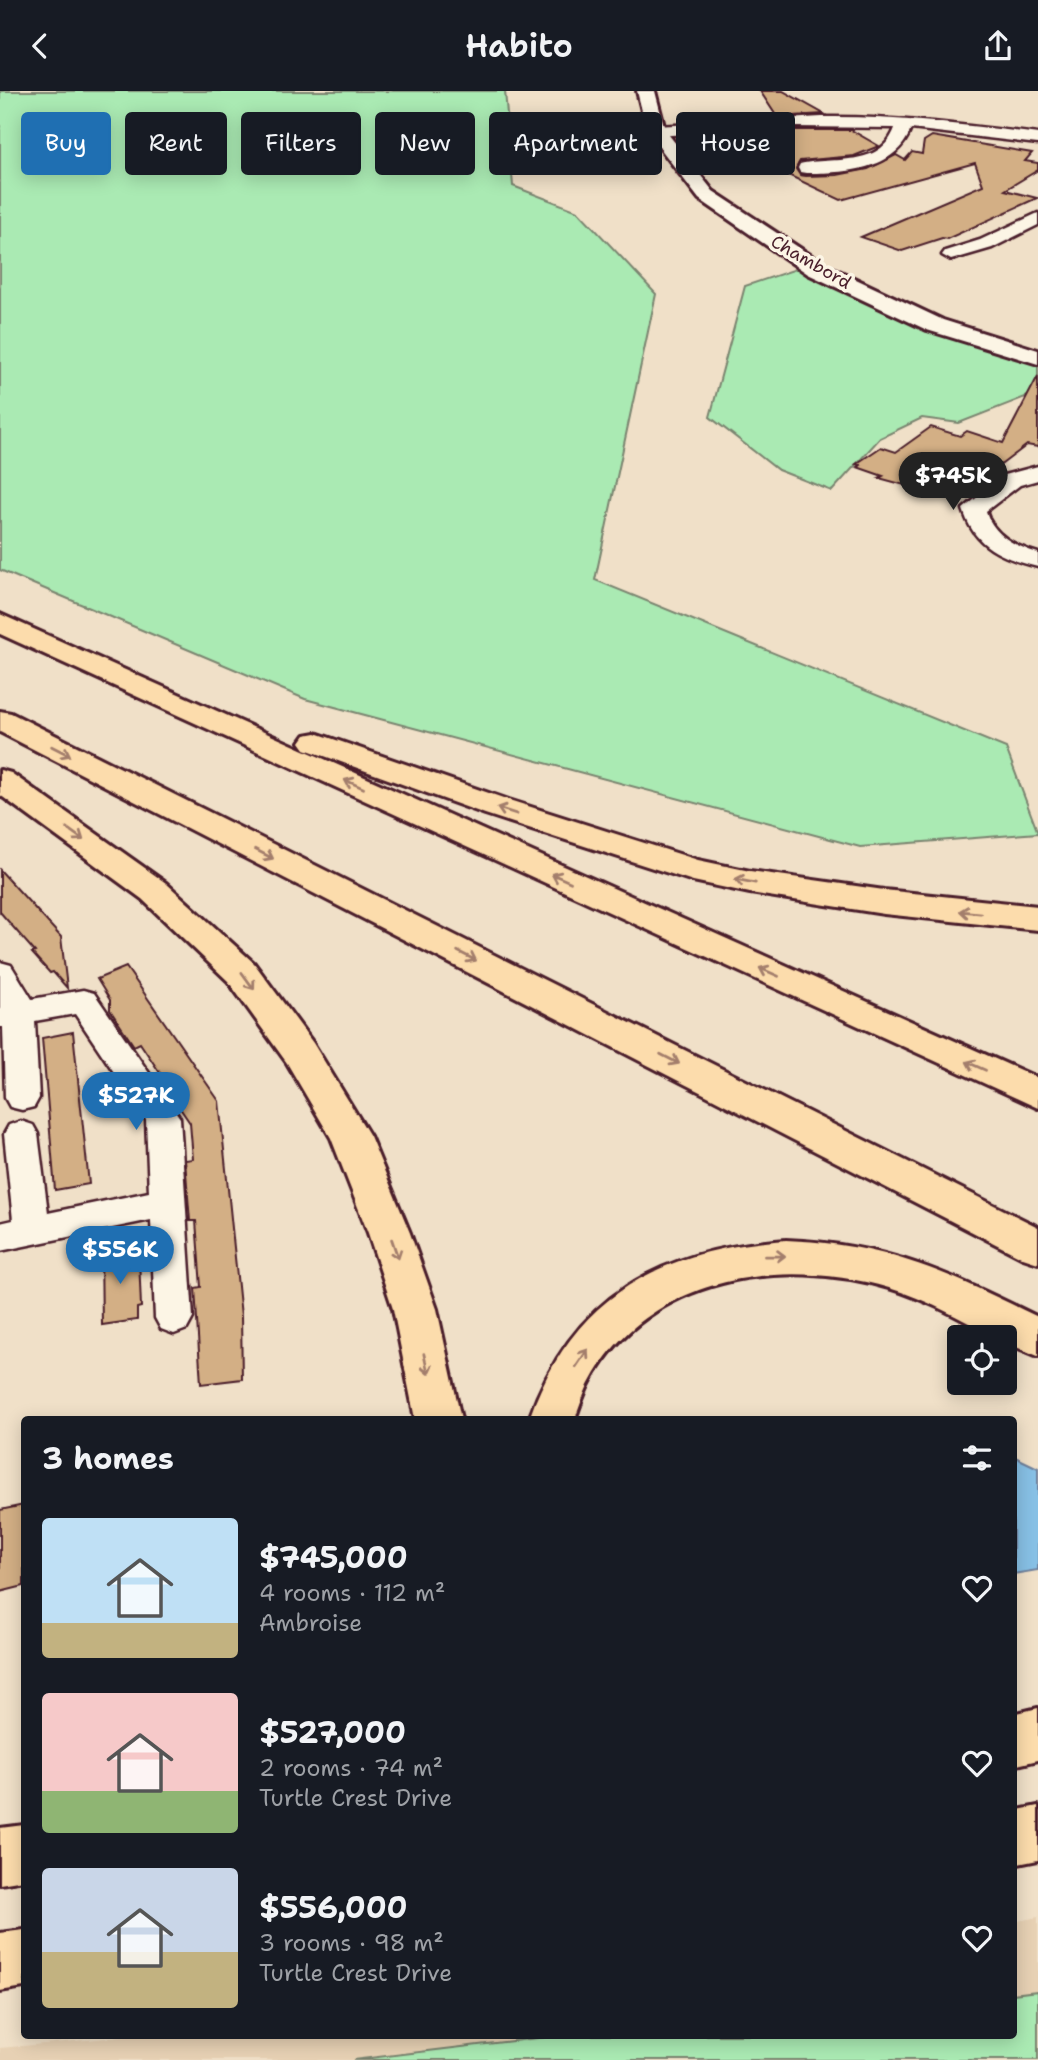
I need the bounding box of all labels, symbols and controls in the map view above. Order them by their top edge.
text: Habito [465,24,573,67]
icon: back [21,27,59,65]
icon: share [979,27,1017,65]
chip: Buy [21,112,111,175]
chip: Rent [125,112,227,175]
chip: Filters [241,112,361,175]
chip: New [375,112,475,175]
chip: Apartment [489,112,662,175]
chip: House [676,112,795,175]
street label: Chambord [766,229,856,295]
pin: $745K [904,453,1002,512]
text: $745K [915,460,991,490]
one-way arrow [50,744,71,758]
one-way arrow [344,777,365,790]
one-way arrow [497,804,519,816]
one-way arrow [65,827,84,841]
one-way arrow [253,847,274,861]
one-way arrow [551,871,573,884]
one-way arrow [734,874,757,887]
one-way arrow [959,905,982,918]
one-way arrow [456,950,477,964]
one-way arrow [758,965,780,978]
one-way arrow [240,971,255,990]
one-way arrow [659,1053,680,1067]
one-way arrow [966,1059,987,1072]
pin: $527K [87,1073,185,1132]
text: $527K [98,1080,174,1110]
pin: $556K [71,1227,169,1286]
text: $556K [82,1234,158,1264]
one-way arrow [389,1238,402,1260]
one-way arrow [763,1249,786,1263]
map controls [947,1325,1017,1395]
button: locate [947,1325,1017,1395]
one-way arrow [574,1349,589,1368]
one-way arrow [420,1352,434,1375]
text: 3 homes [42,1438,174,1479]
icon: filters [958,1439,996,1477]
text: $745,000 [259,1537,408,1578]
icon: home [98,1546,182,1630]
icon: heart [958,1569,996,1607]
text: 4 rooms · 112 m² [259,1578,445,1608]
text: Ambroise [259,1608,362,1638]
text: $527,000 [259,1712,406,1753]
icon: home [98,1721,182,1805]
icon: heart [958,1744,996,1782]
text: 2 rooms · 74 m² [259,1753,443,1783]
text: Turtle Crest Drive [259,1783,452,1813]
text: $556,000 [259,1887,408,1928]
icon: home [98,1896,182,1980]
icon: heart [958,1919,996,1957]
text: 3 rooms · 98 m² [259,1928,444,1958]
text: Turtle Crest Drive [259,1958,452,1988]

